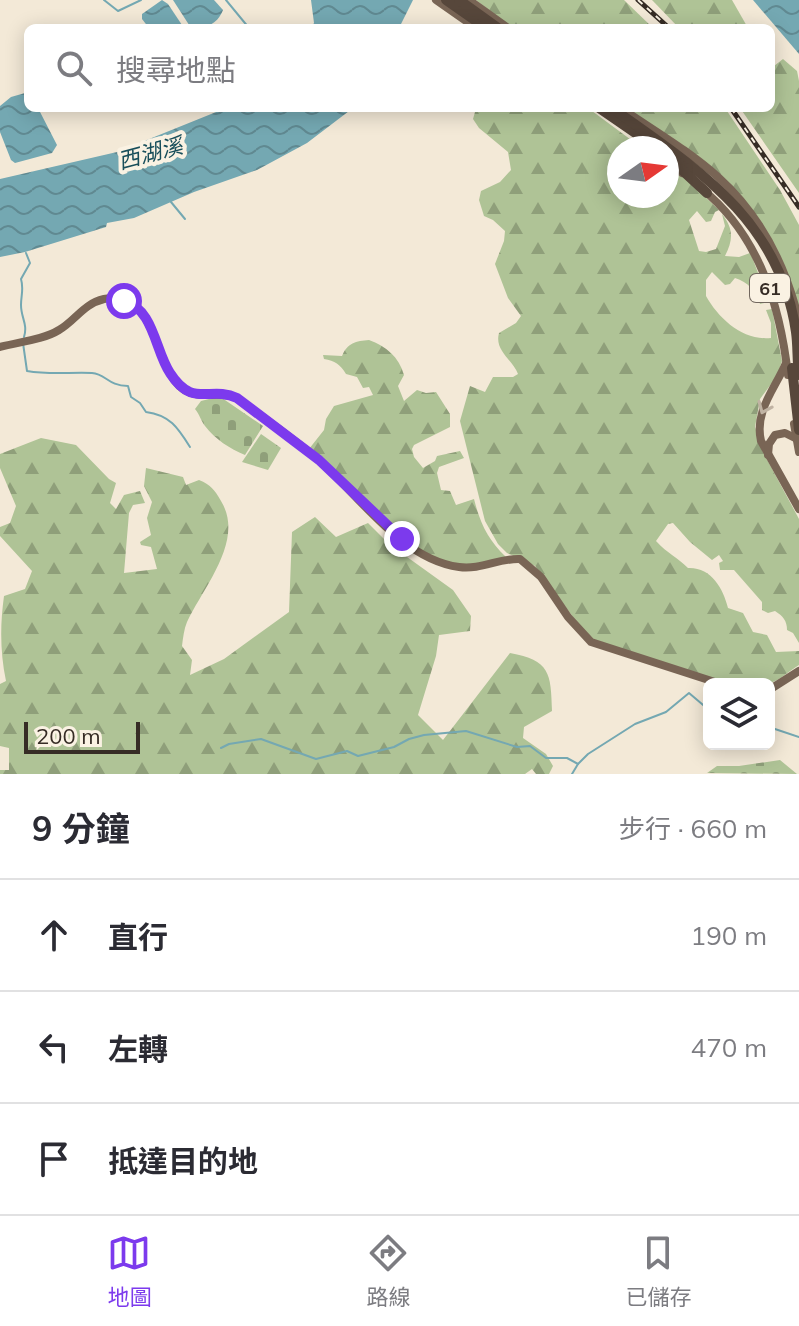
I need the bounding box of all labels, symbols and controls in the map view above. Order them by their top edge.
search box [24,24,775,112]
icon: search [52,46,96,90]
text: 搜尋地點 [116,51,236,89]
water label: 西湖溪 [114,130,188,175]
north arrow [607,136,679,208]
road number: 61 [750,274,790,302]
route start [106,283,142,319]
one-way arrow [758,399,774,414]
route end [384,521,420,557]
map controls [703,678,775,750]
button: layers [703,678,775,750]
scale bar [24,718,140,754]
text: 200 m [36,722,101,750]
text: 9 分鐘 [32,807,130,850]
text: 步行 · 660 m [619,812,767,845]
icon: ahead [32,913,76,957]
text: 直行 [108,918,168,956]
text: 190 m [691,919,767,952]
icon: left [32,1025,76,1069]
text: 左轉 [108,1030,168,1068]
text: 470 m [691,1031,767,1064]
icon: arrive [32,1137,76,1181]
text: 抵達目的地 [108,1142,258,1180]
tab: 地圖 [107,1231,152,1311]
tab: 路線 [366,1231,411,1311]
tab: 已儲存 [625,1231,692,1311]

